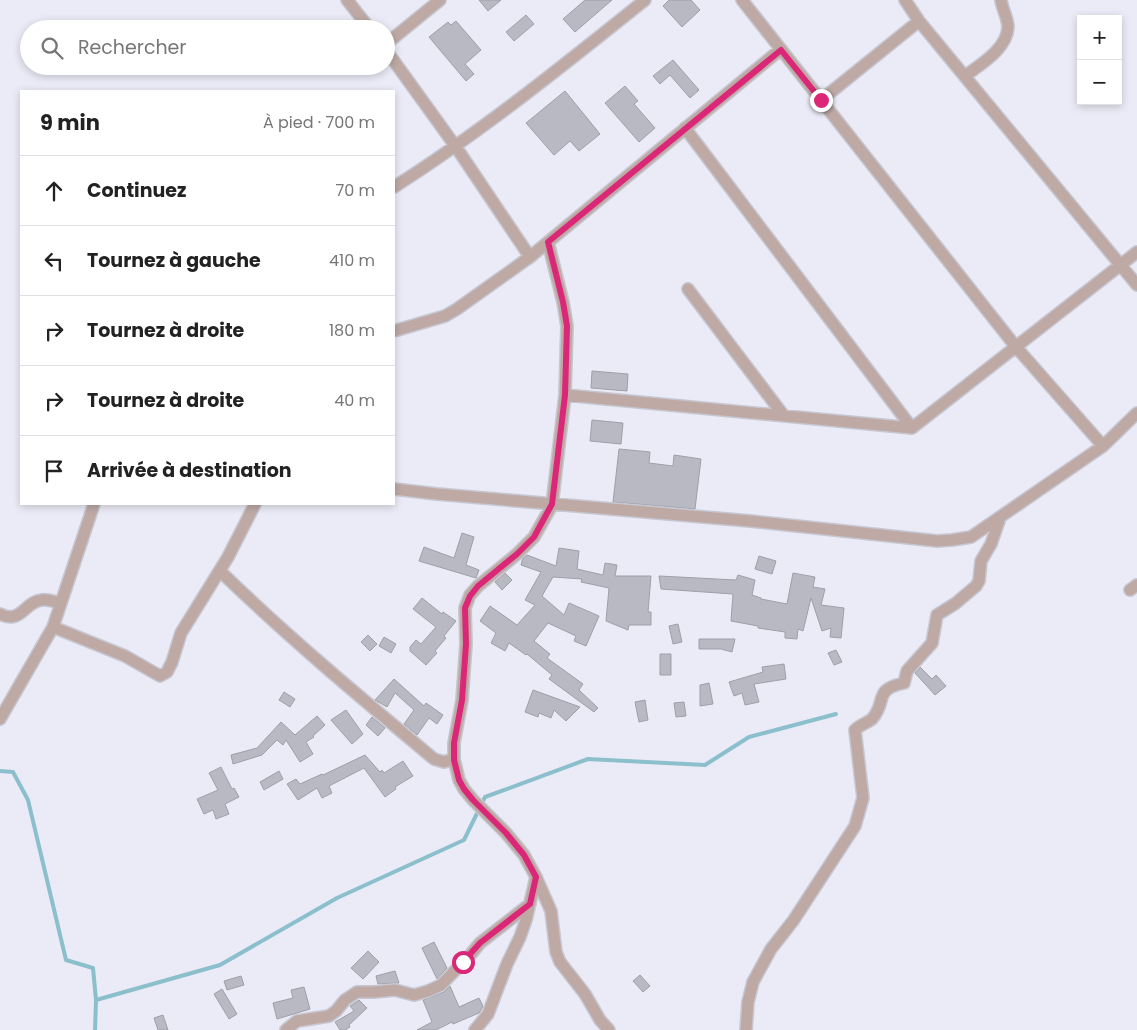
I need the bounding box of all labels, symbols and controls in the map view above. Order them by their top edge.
map controls [1077,15,1122,105]
button: + [1077,15,1122,60]
search box [20,20,395,75]
icon: search [38,34,66,62]
text: Rechercher [78,34,186,61]
button: − [1077,60,1122,105]
route end [810,89,833,112]
text: 9 min [40,108,100,137]
text: À pied · 700 m [263,111,375,134]
icon: ahead [40,177,68,205]
text: Continuez [87,177,186,204]
text: 70 m [335,179,375,202]
icon: left [40,247,68,275]
text: Tournez à gauche [87,247,261,274]
text: 410 m [329,249,375,272]
icon: right [40,317,68,345]
text: Tournez à droite [87,317,244,344]
text: 180 m [329,319,375,342]
icon: right [40,387,68,415]
text: Tournez à droite [87,387,244,414]
text: 40 m [334,389,375,412]
icon: arrive [40,457,68,485]
text: Arrivée à destination [87,457,292,484]
route start [452,951,475,974]

